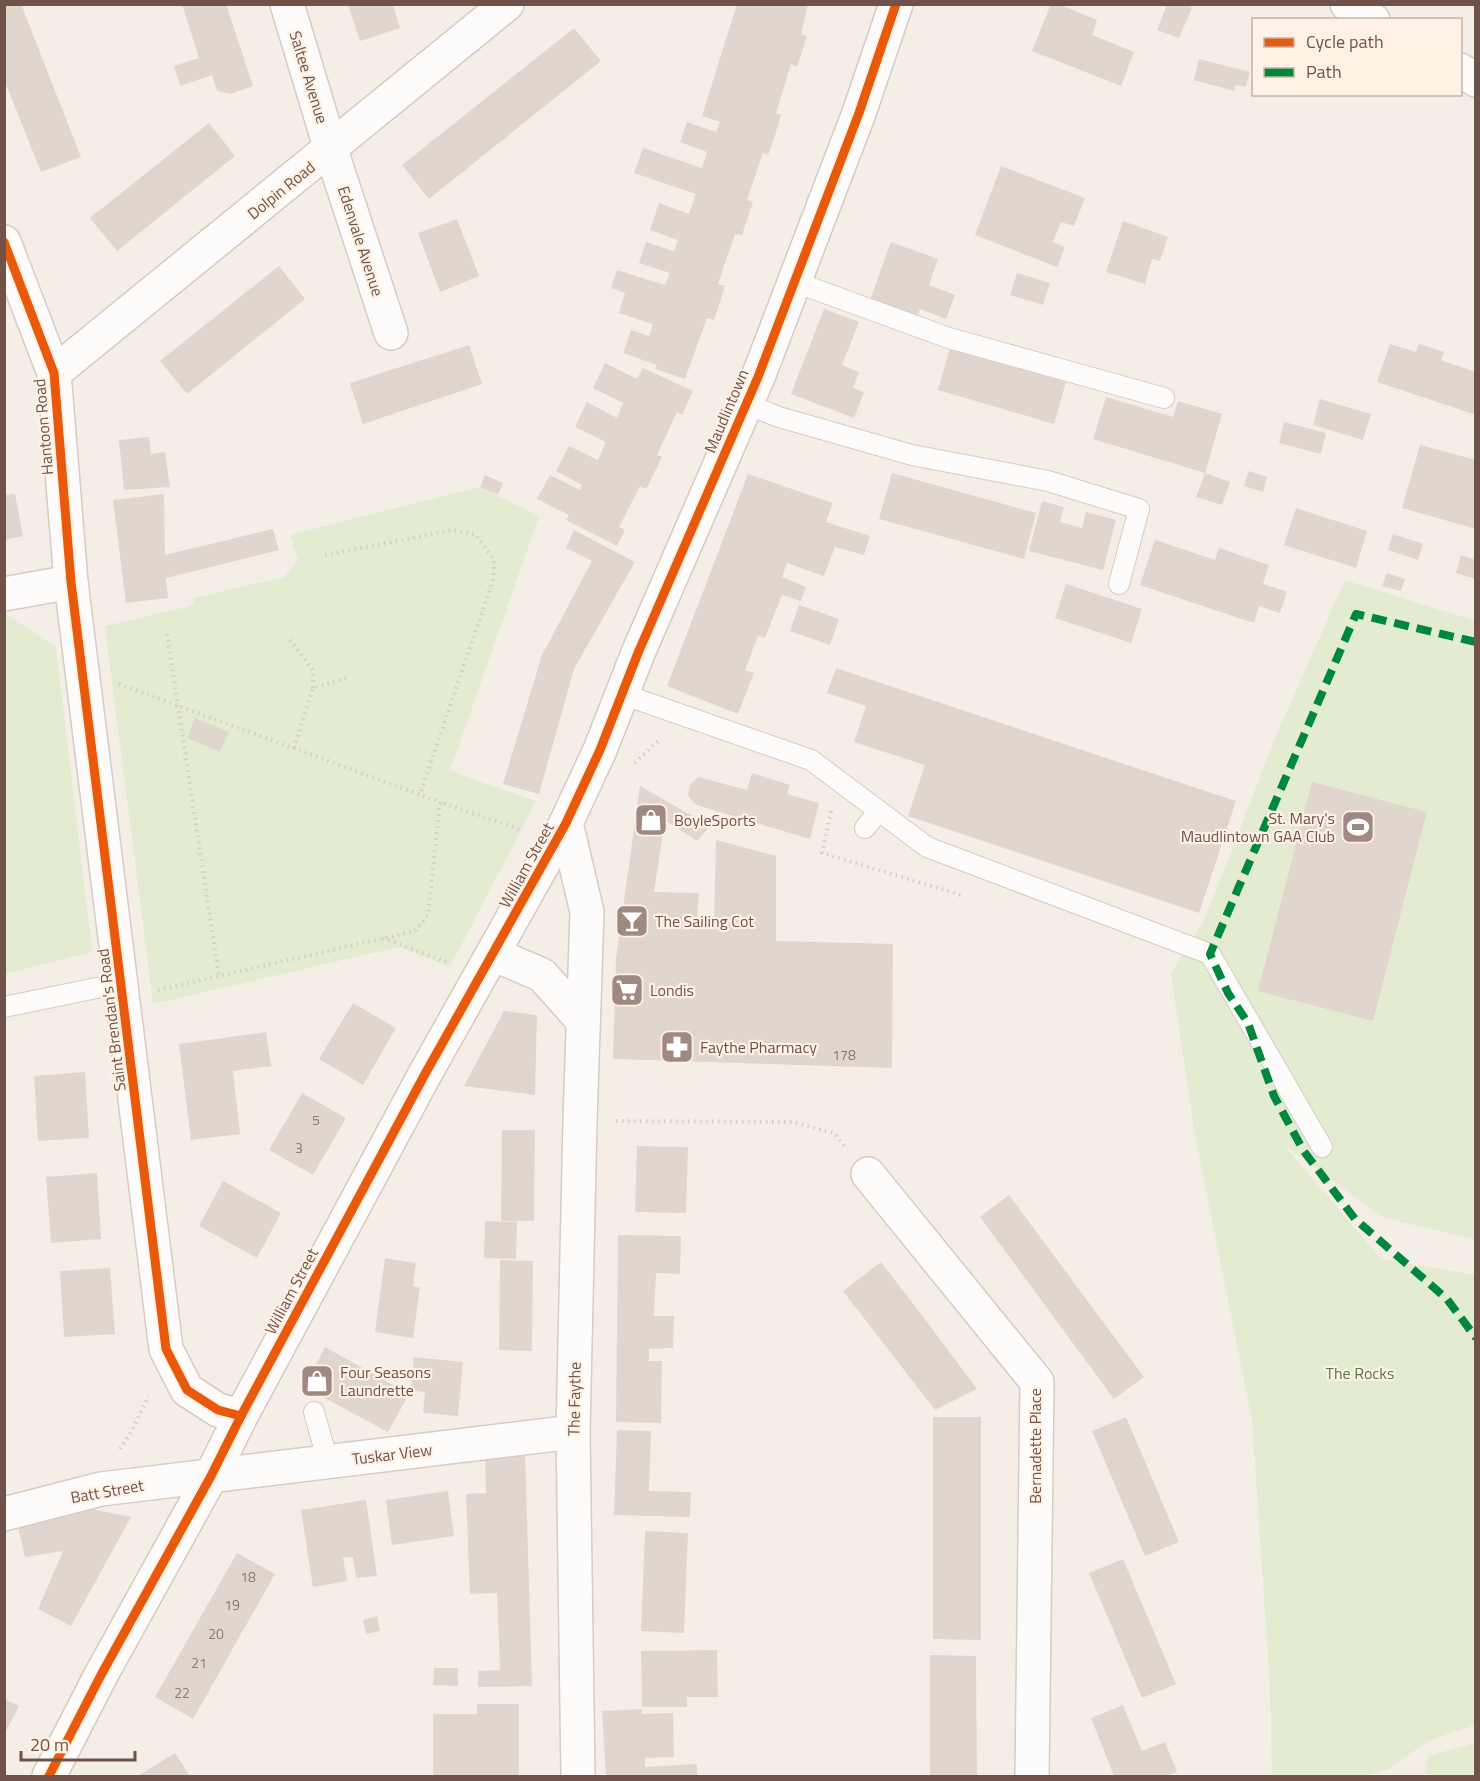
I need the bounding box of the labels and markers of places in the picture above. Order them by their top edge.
shop icon: BoyleSports [633,802,669,838]
place label: St. Mary's Maudlintown GAA Club [1181,806,1335,848]
place label: BoyleSports [674,808,756,832]
sports icon: St. Mary's Maudlintown GAA Club [1340,809,1376,845]
bar icon: The Sailing Cot [614,903,650,939]
place label: The Sailing Cot [655,909,754,933]
supermarket icon: Londis [609,972,645,1008]
place label: Londis [650,978,694,1002]
pharmacy icon: Faythe Pharmacy [659,1029,695,1065]
place label: Faythe Pharmacy [700,1035,817,1059]
place label: Four Seasons Laundrette [340,1360,431,1402]
shop icon: Four Seasons Laundrette [299,1363,335,1399]

